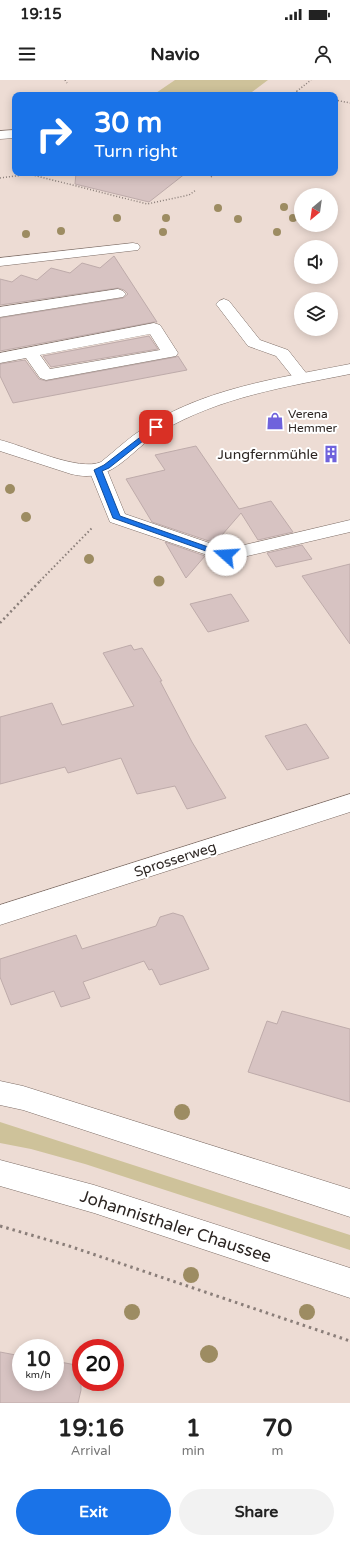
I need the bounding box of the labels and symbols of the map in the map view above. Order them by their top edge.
north arrow [294,188,338,232]
place label: Verena Hemmer [288,407,338,435]
pin [139,410,173,444]
shop icon: Verena Hemmer [265,411,285,431]
building icon: Jungfernmühle [321,444,341,464]
place label: Jungfernmühle [218,446,318,463]
position arrow [205,534,247,576]
street label: Sprosserweg [132,838,218,881]
street label: Johannisthaler Chaussee [78,1186,274,1267]
speed limit sign: 20 [72,1339,124,1391]

